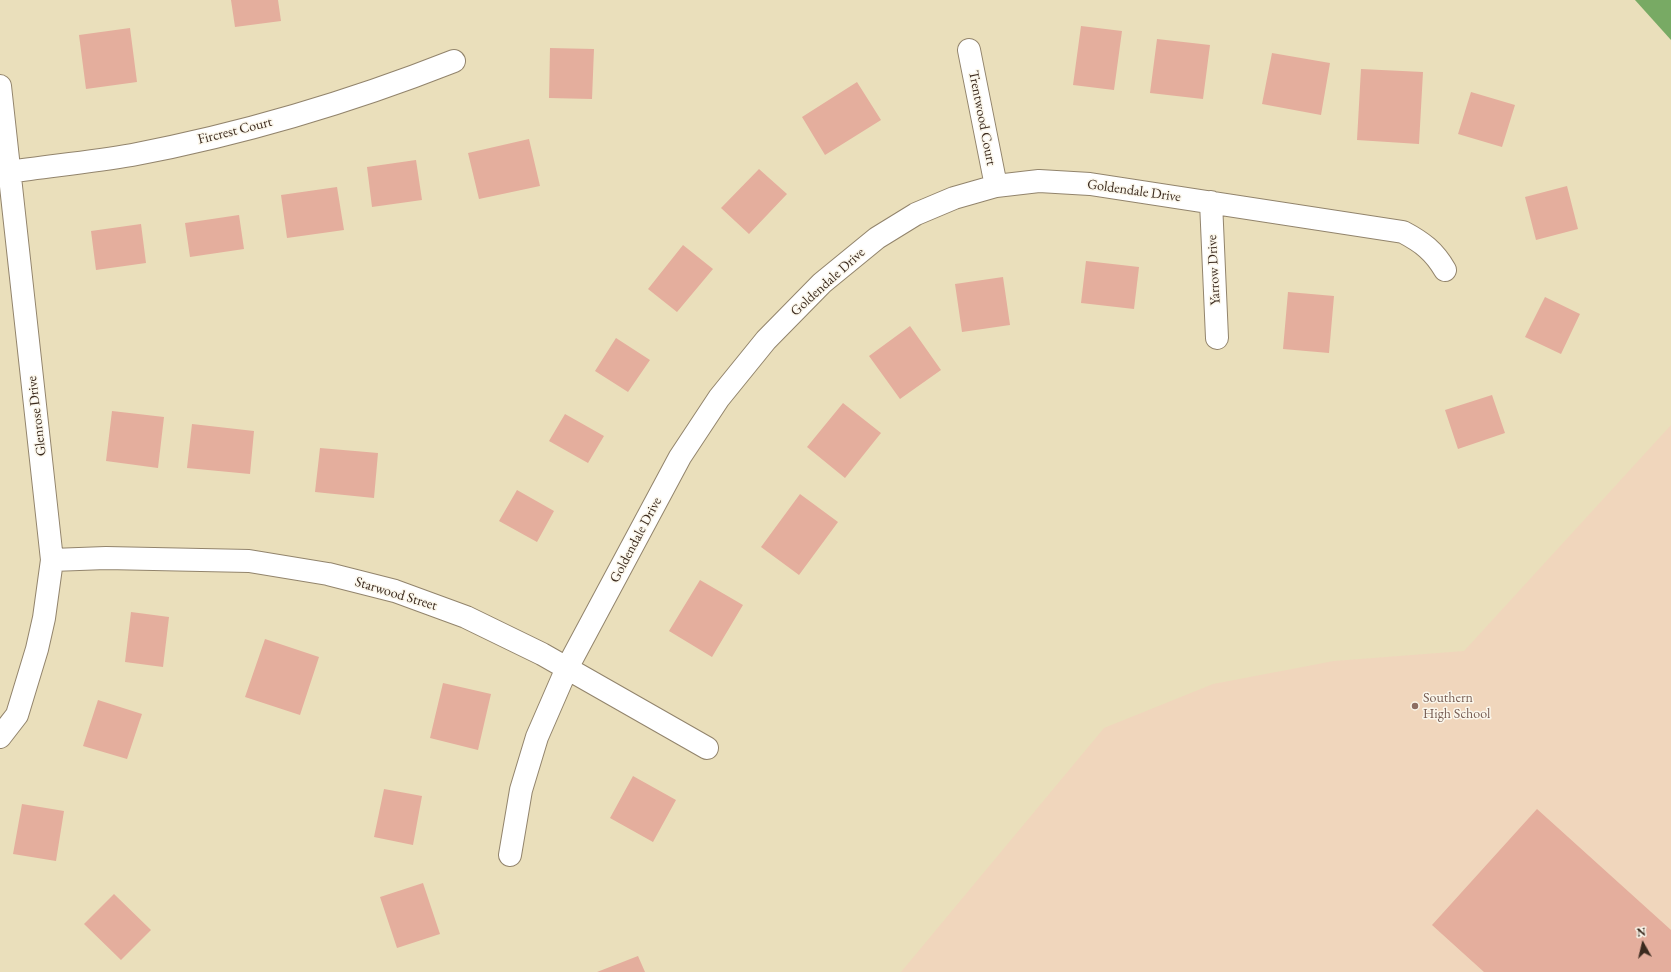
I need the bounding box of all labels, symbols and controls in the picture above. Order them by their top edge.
street label: Trentwood Court [965,69,999,167]
street label: Fircrest Court [196,114,274,148]
street label: Goldendale Drive [1086,176,1182,206]
street label: Yarrow Drive [1204,234,1224,306]
street label: Goldendale Drive [787,244,869,320]
street label: Glenrose Drive [24,375,50,457]
street label: Goldendale Drive [606,494,666,586]
street label: Starwood Street [353,574,439,614]
place label: Southern High School [1423,690,1490,722]
marker: Southern High School [1410,701,1420,711]
north arrow [1623,924,1663,964]
text: N [1636,925,1647,940]

